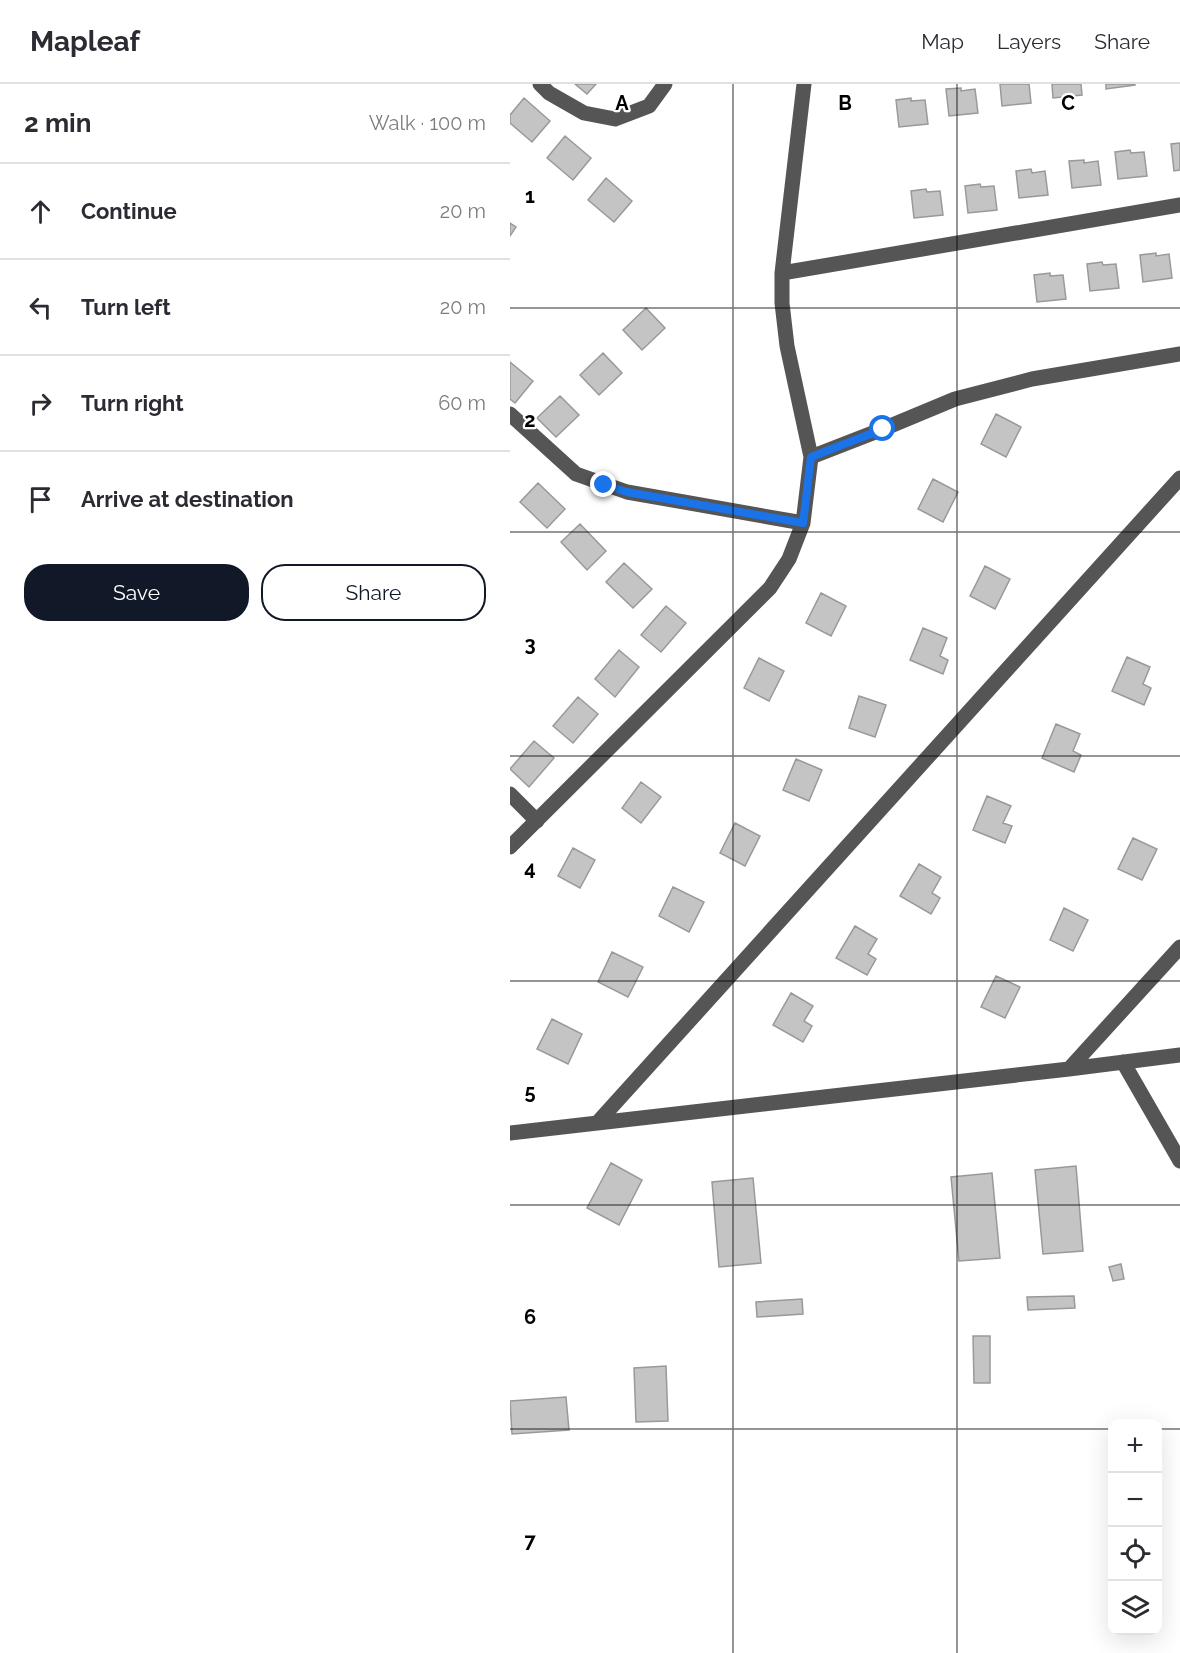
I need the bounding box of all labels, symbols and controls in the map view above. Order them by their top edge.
text: Mapleaf [30,25,140,58]
text: Map [921,29,964,54]
text: Layers [997,29,1061,54]
text: Share [1094,29,1150,54]
text: A [615,91,629,115]
text: B [838,91,852,115]
text: C [1061,91,1075,115]
text: 2 min [24,108,91,138]
text: Walk · 100 m [369,111,486,135]
text: 1 [525,184,535,208]
icon: ahead [24,195,57,228]
text: Continue [81,198,177,224]
text: 20 m [440,199,486,223]
icon: left [24,291,57,324]
text: Turn left [81,294,171,320]
text: 20 m [440,295,486,319]
icon: right [24,387,57,420]
text: Turn right [81,390,184,416]
text: 60 m [438,391,486,415]
text: 2 [524,408,536,432]
route start [869,415,895,441]
route end [590,471,616,497]
icon: arrive [24,483,57,516]
text: Arrive at destination [81,486,294,512]
button: Save [24,564,249,621]
button: Share [261,564,486,621]
text: 3 [524,632,536,656]
text: 4 [524,856,536,880]
text: 5 [524,1080,536,1104]
text: 6 [524,1305,536,1329]
map controls [1108,1419,1162,1635]
button: + [1108,1419,1162,1473]
button: − [1108,1473,1162,1527]
button: locate [1108,1527,1162,1581]
text: 7 [524,1529,536,1553]
button: layers [1108,1581,1162,1635]

